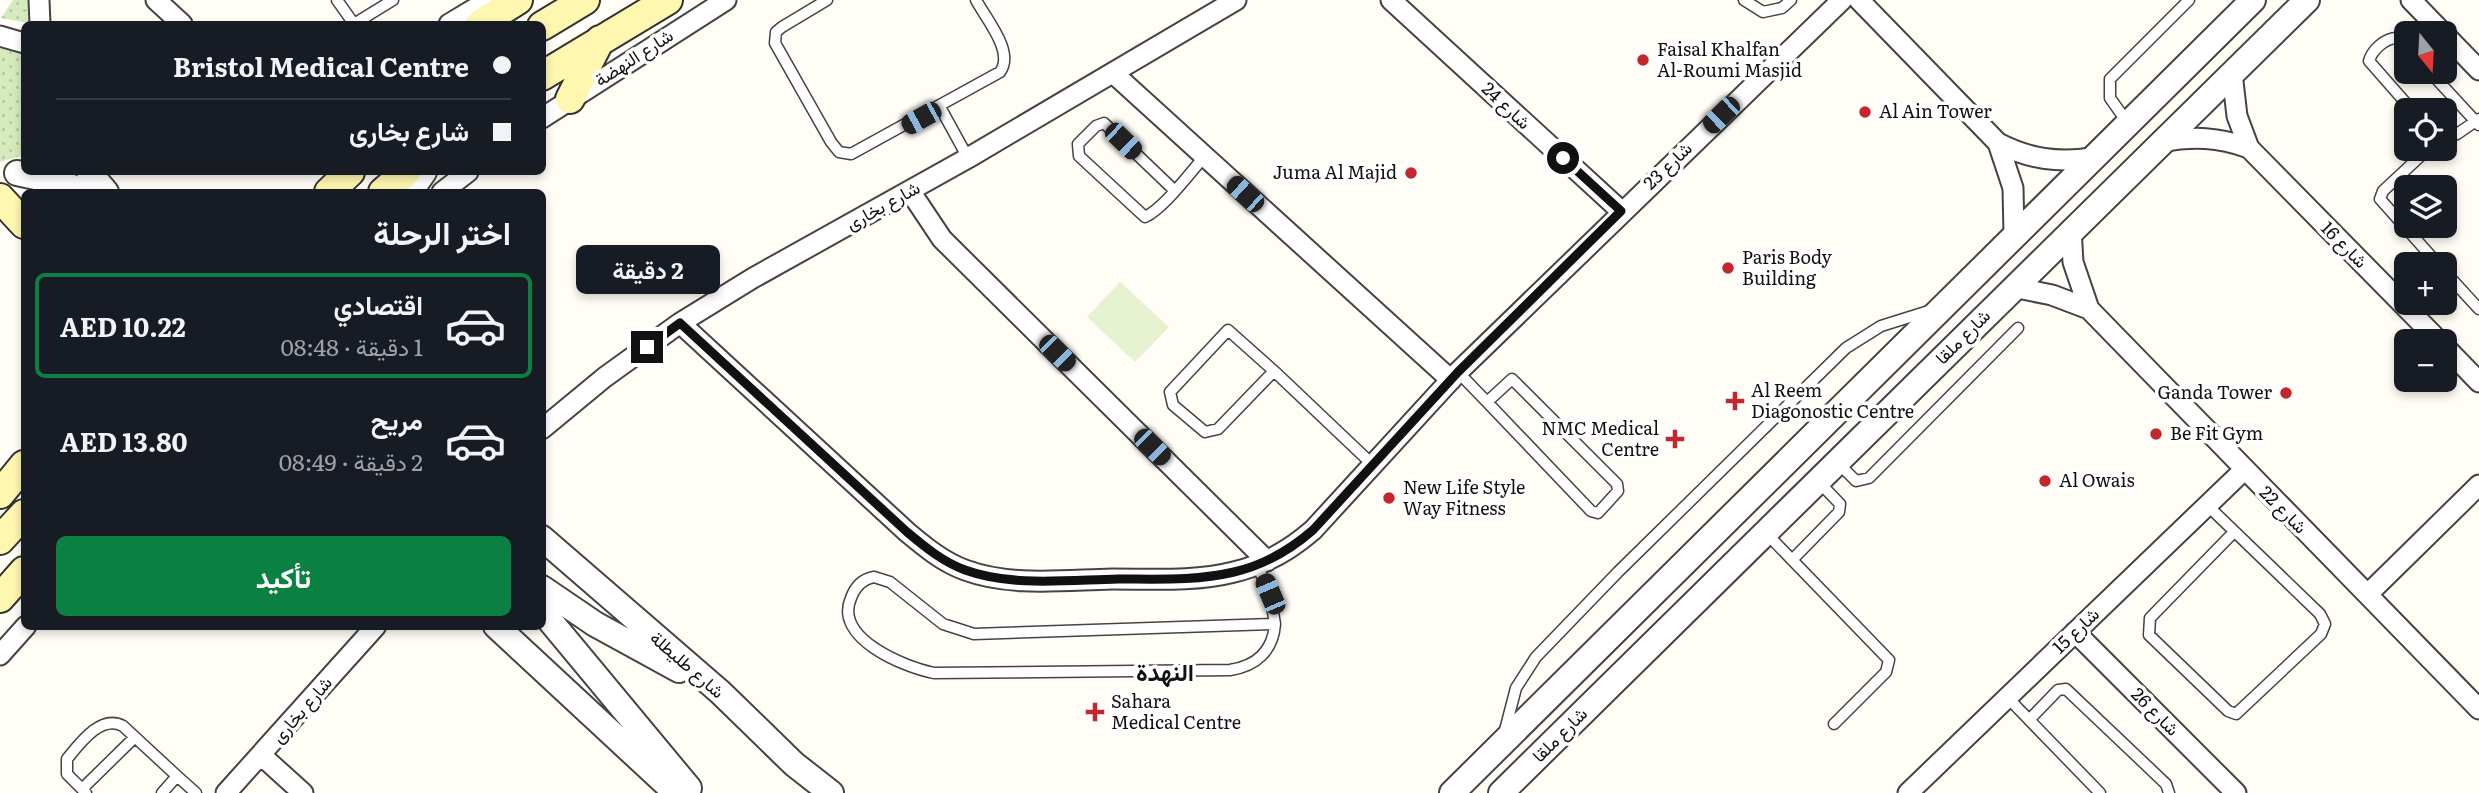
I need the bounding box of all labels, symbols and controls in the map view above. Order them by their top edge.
street label: شارع النهضة [589,21,678,92]
north arrow [2394,21,2457,84]
map controls [2394,21,2457,392]
place label: Faisal Khalfan Al-Roumi Masjid [1657,35,1802,83]
text: Bristol Medical Centre [173,46,469,85]
marker: Faisal Khalfan Al-Roumi Masjid [1635,52,1651,68]
street label: شارع 24 [1476,75,1538,135]
car [1699,93,1744,137]
place label: Al Ain Tower [1879,97,1992,124]
button: locate [2394,98,2457,161]
car [898,99,945,137]
marker: Al Ain Tower [1857,104,1873,120]
text: شارع بخارى [349,110,469,149]
car [1101,119,1146,163]
street label: شارع 23 [1636,135,1697,195]
route start [1547,142,1579,174]
place label: Juma Al Majid [1273,158,1397,185]
marker: Juma Al Majid [1403,165,1419,181]
car [1223,172,1268,216]
street label: شارع بخارى [840,173,924,236]
button: layers [2394,175,2457,238]
text: اختر الرحلة [373,207,511,255]
street label: شارع 16 [2315,214,2375,274]
place label: Paris Body Building [1742,243,1832,291]
callout: 2 دقيقة [575,246,719,294]
text: 2 دقيقة [612,252,684,286]
button: + [2394,252,2457,315]
marker: Paris Body Building [1720,260,1736,276]
text: اقتصادي [334,284,423,323]
icon: car [444,294,507,357]
street label: شارع ملقا [1928,302,1996,370]
text: AED 10.22 [60,306,186,345]
text: 1 دقيقة · 08:48 [280,329,423,363]
button: − [2394,329,2457,392]
route end [631,331,663,363]
car [1035,331,1080,375]
place label: Al Reem Diagonostic Centre [1751,376,1914,424]
place label: Ganda Tower [2158,378,2272,405]
marker: Ganda Tower [2278,385,2294,401]
marker: Al Reem Diagonostic Centre [1725,391,1745,411]
text: مريح [371,399,423,438]
icon: car [444,409,507,472]
place label: NMC Medical Centre [1541,414,1659,462]
place label: Be Fit Gym [2170,419,2263,446]
text: AED 13.80 [60,421,188,460]
car [1130,425,1175,469]
marker: Be Fit Gym [2148,426,2164,442]
marker: NMC Medical Centre [1665,429,1685,449]
text: 2 دقيقة · 08:49 [279,444,423,478]
place label: Al Owais [2059,466,2135,493]
place label: New Life Style Way Fitness [1403,473,1525,521]
marker: Al Owais [2037,473,2053,489]
street label: شارع 22 [2254,479,2314,539]
marker: New Life Style Way Fitness [1381,490,1397,506]
button: تأكيد [56,536,511,616]
car [1253,571,1288,617]
street label: شارع 15 [2045,601,2105,659]
street label: شارع طليطلة [645,624,731,704]
district label: النهدة [1136,653,1194,688]
street label: شارع بخارى [264,670,338,748]
street label: شارع 26 [2126,681,2186,741]
place label: Sahara Medical Centre [1111,687,1241,735]
street label: شارع ملقا [1525,700,1593,768]
marker: Sahara Medical Centre [1085,702,1105,722]

